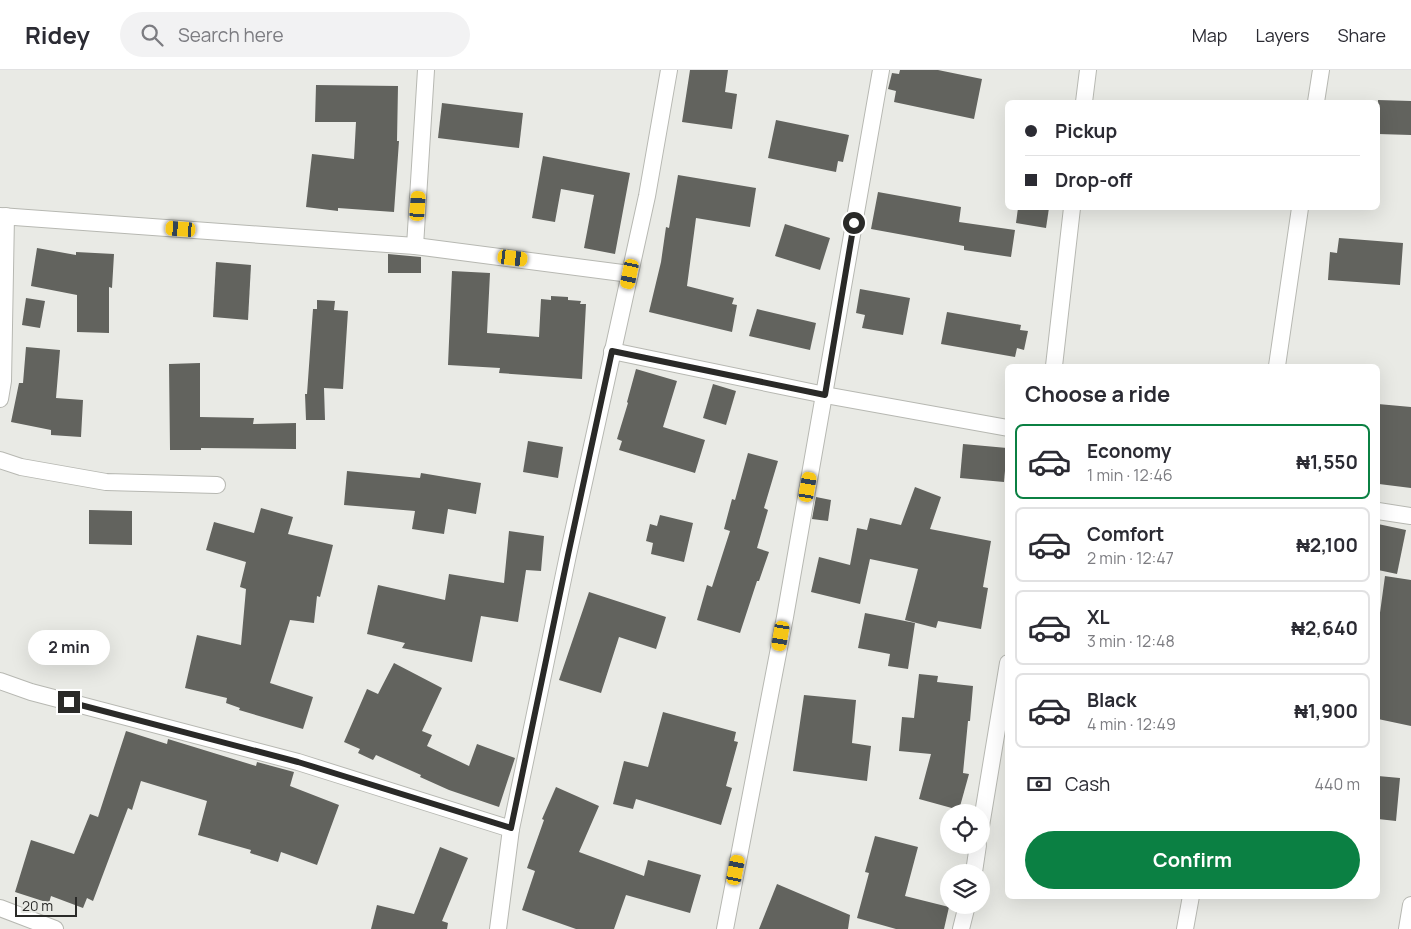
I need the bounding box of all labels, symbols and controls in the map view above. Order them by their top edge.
search box [120,12,470,57]
text: Ridey [25,18,90,51]
icon: search [138,21,166,49]
text: Search here [178,22,284,48]
text: Map [1192,23,1227,47]
text: Layers [1255,23,1309,47]
text: Share [1337,23,1386,47]
text: Pickup [1055,118,1117,144]
text: Drop-off [1055,167,1132,193]
car [409,191,426,221]
route start [843,212,865,234]
car [165,220,196,238]
car [497,249,528,267]
car [619,258,640,290]
text: Choose a ride [1025,379,1170,409]
text: Economy [1087,438,1171,464]
icon: car [1027,439,1072,484]
text: ₦1,550 [1296,449,1358,475]
text: 1 min · 12:46 [1087,464,1173,486]
car [798,471,817,503]
text: Comfort [1087,521,1164,547]
icon: car [1027,522,1072,567]
text: ₦2,100 [1296,532,1358,558]
text: 2 min · 12:47 [1087,547,1174,569]
text: XL [1087,604,1110,630]
icon: car [1027,605,1072,650]
text: ₦2,640 [1291,615,1358,641]
car [771,620,790,652]
callout: 2 min [28,630,110,664]
text: 3 min · 12:48 [1087,630,1175,652]
text: 2 min [48,636,90,658]
text: Black [1087,687,1136,713]
icon: car [1027,688,1072,733]
route end [58,691,80,713]
text: ₦1,900 [1294,698,1358,724]
text: 4 min · 12:49 [1087,713,1176,735]
icon: cash [1025,770,1053,798]
text: Cash [1065,771,1110,797]
text: 440 m [1314,773,1360,795]
map controls [940,804,990,914]
button: locate [940,804,990,854]
button: Confirm [1025,831,1360,889]
car [725,854,746,886]
button: layers [940,864,990,914]
scale bar [15,894,78,917]
text: 20 m [22,896,53,915]

